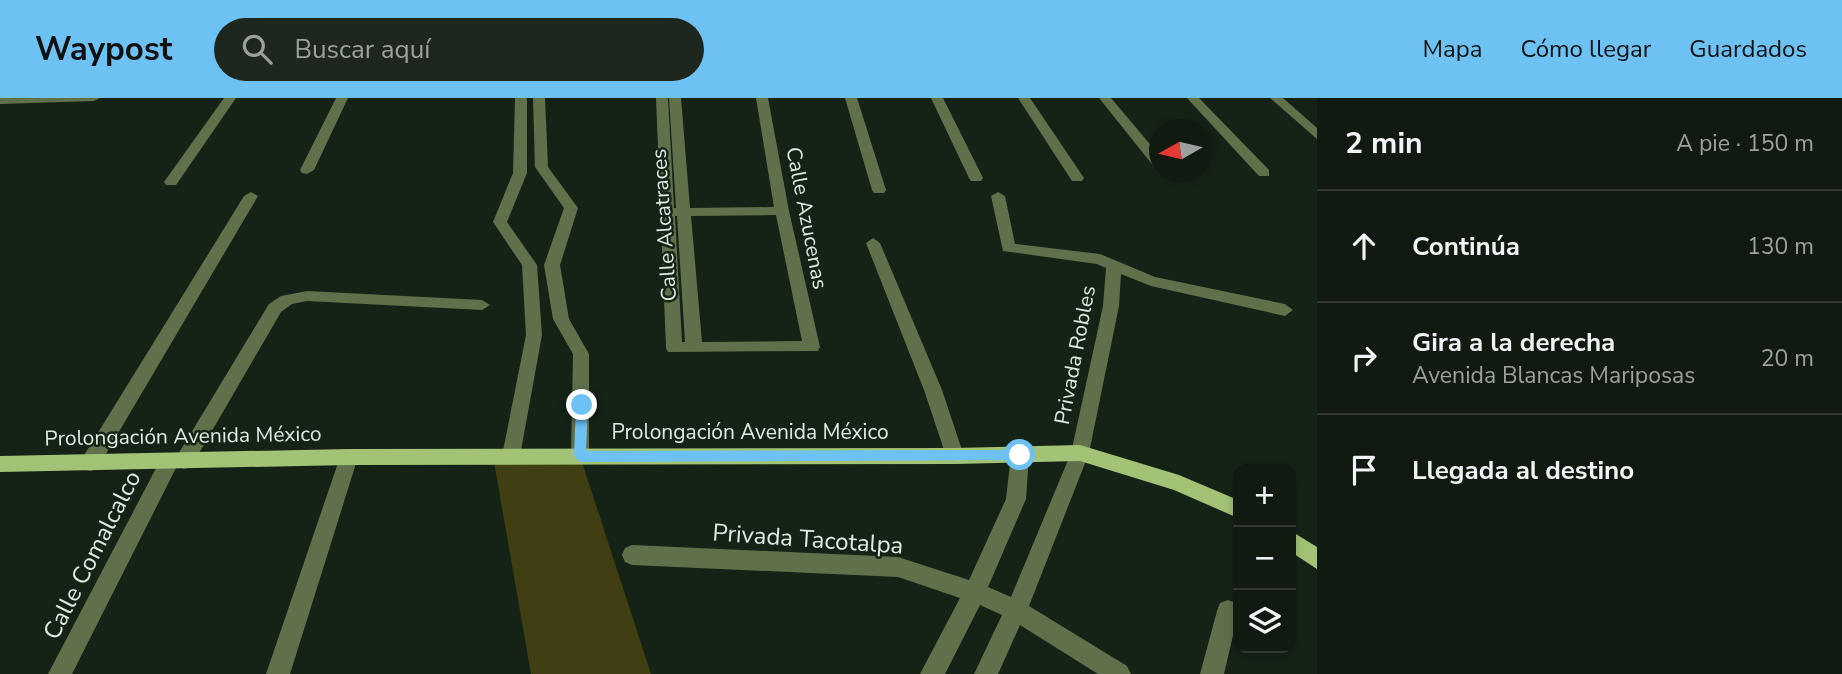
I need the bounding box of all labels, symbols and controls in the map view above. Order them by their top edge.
search box [214,18,704,81]
text: Waypost [35,27,172,72]
icon: search [238,30,276,68]
text: Buscar aquí [294,32,430,67]
text: Mapa [1422,33,1482,65]
text: Cómo llegar [1520,33,1651,65]
text: Guardados [1689,33,1807,65]
north arrow [1149,119,1212,182]
text: 2 min [1345,123,1423,164]
text: A pie · 150 m [1676,128,1814,159]
street label: Calle Azucenas [779,144,835,292]
street label: Calle Alcatraces [645,148,683,302]
icon: ahead [1345,227,1383,265]
text: Continúa [1412,229,1520,264]
text: 130 m [1747,231,1814,262]
street label: Privada Robles [1048,283,1102,427]
text: Gira a la derecha [1412,325,1615,360]
icon: right [1345,339,1383,377]
text: 20 m [1761,343,1814,374]
text: Avenida Blancas Mariposas [1412,360,1695,391]
route end [566,389,597,420]
street label: Prolongación Avenida México [611,418,889,446]
street label: Prolongación Avenida México [44,420,322,452]
route start [1004,439,1035,470]
icon: arrive [1345,451,1383,489]
text: Llegada al destino [1412,453,1634,488]
map controls [1233,464,1296,653]
button: + [1233,464,1296,527]
street label: Calle Comalcalco [36,465,148,645]
street label: Privada Tacotalpa [712,516,904,562]
button: − [1233,527,1296,590]
button: layers [1233,590,1296,653]

